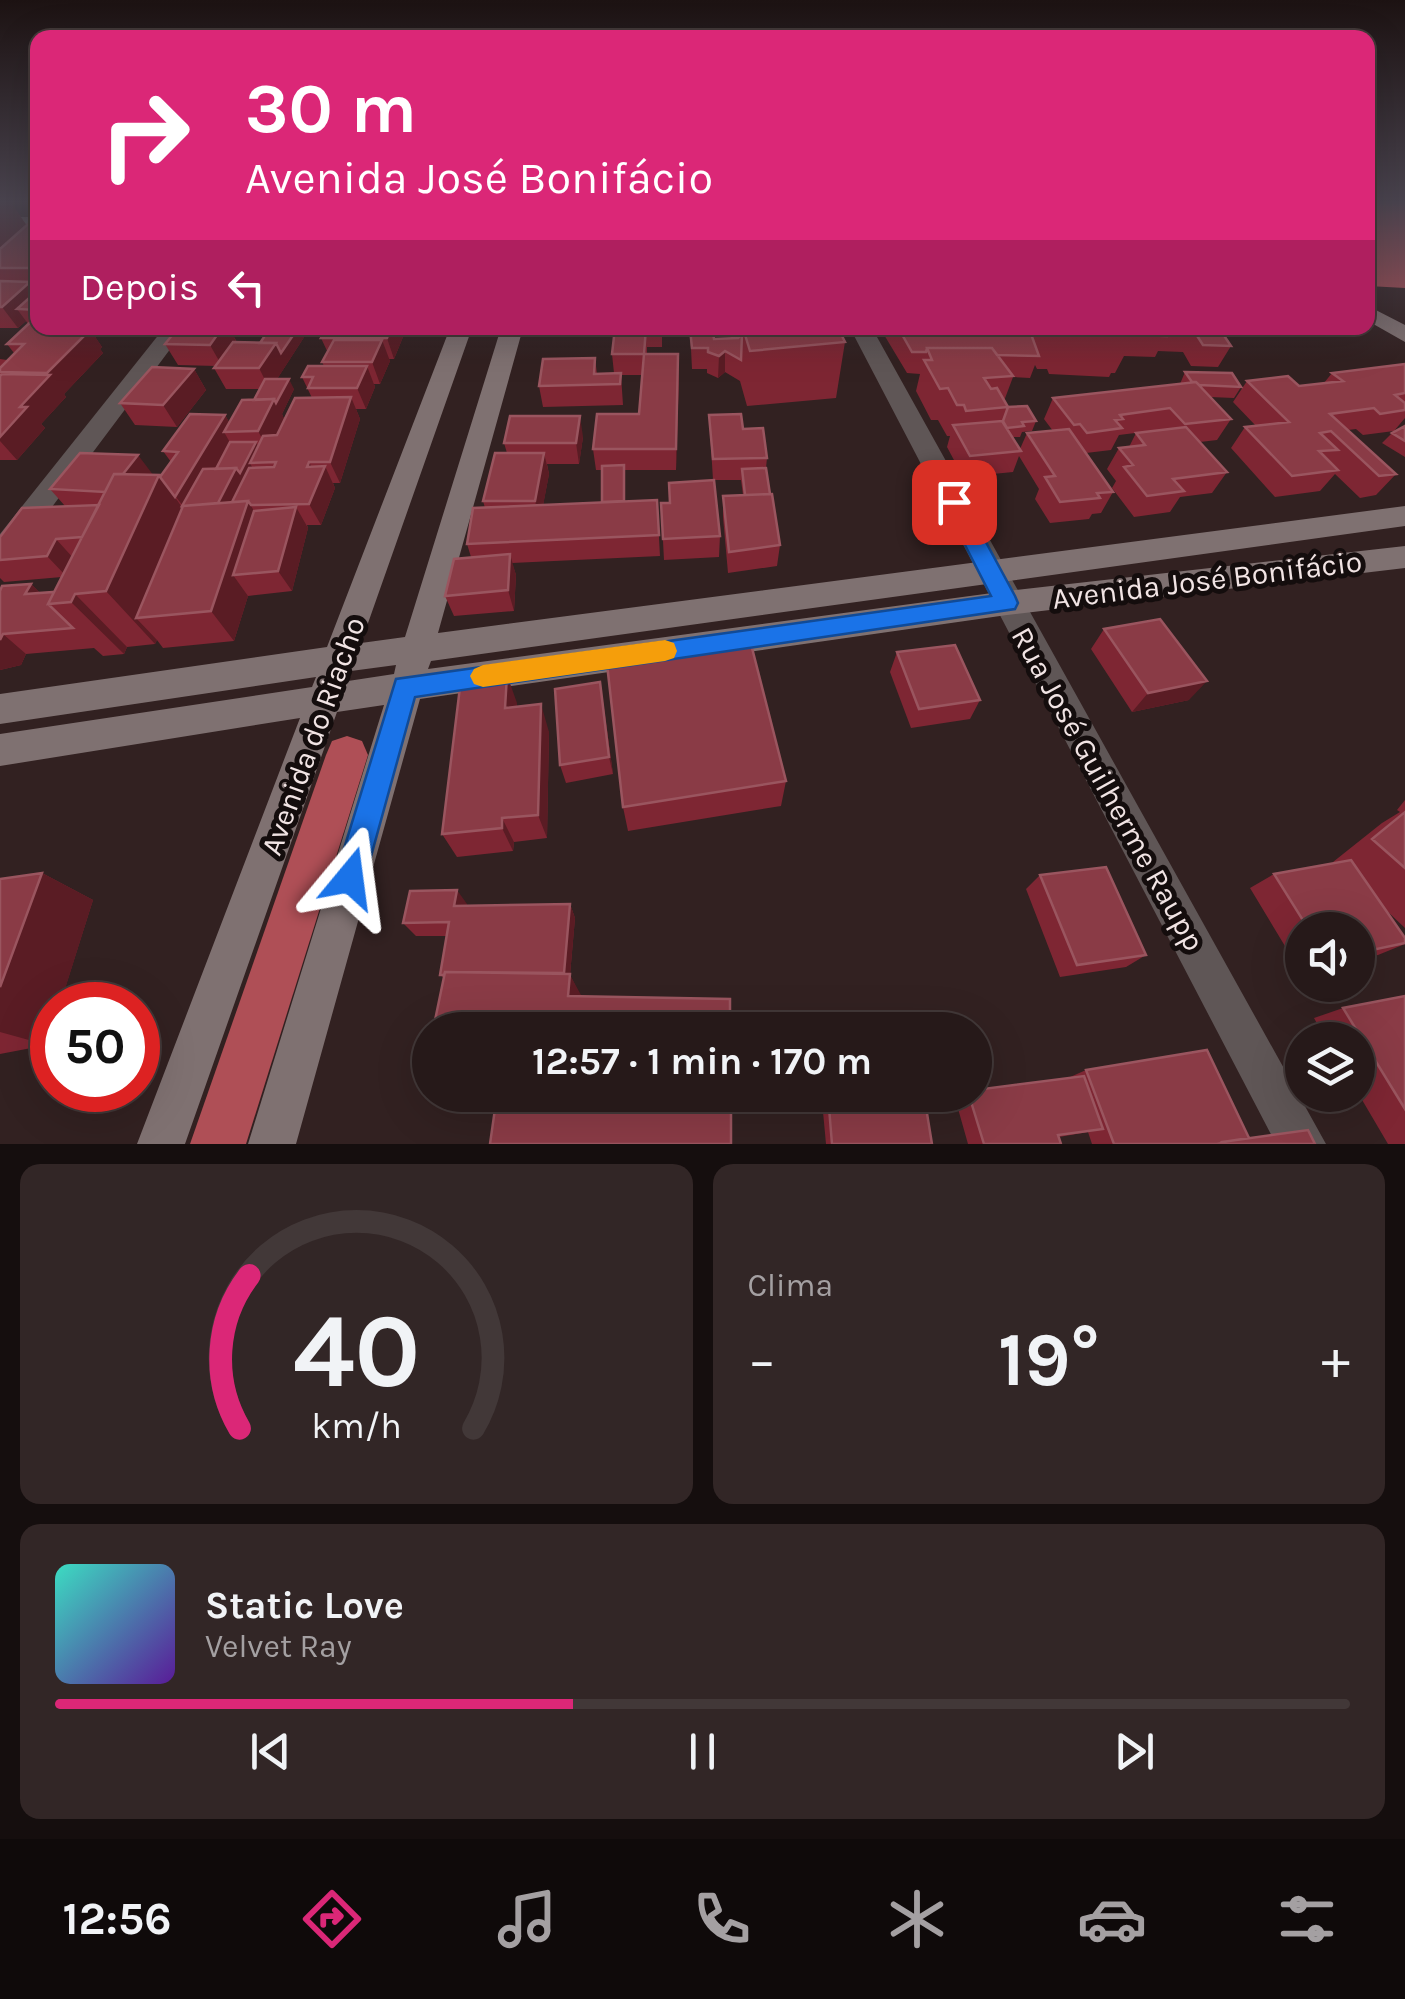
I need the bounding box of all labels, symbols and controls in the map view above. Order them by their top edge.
text: 30 m [245,68,417,150]
icon: right [80,70,210,200]
text: Avenida José Bonifácio [245,152,713,204]
icon: left [219,260,274,315]
text: Depois [80,265,199,310]
pin [912,460,997,545]
icon: arrive [927,475,982,530]
street label: Avenida José Bonifácio [1050,543,1364,617]
street label: Avenida do Riacho [253,612,373,860]
street label: Rua José Guilherme Raupp [1004,621,1212,957]
position arrow [298,826,402,930]
map controls [1285,912,1375,1112]
button: sound [1285,912,1375,1002]
speed limit sign: 50 [30,982,160,1112]
button: layers [1285,1022,1375,1112]
text: 12:57 · 1 min · 170 m [532,1039,872,1084]
text: Clima [748,1267,833,1304]
text: 40 [292,1291,420,1412]
text: 19° [998,1316,1100,1404]
text: − [748,1328,776,1392]
text: + [1321,1328,1350,1392]
text: km/h [311,1405,402,1447]
text: Static Love [205,1583,404,1628]
text: Velvet Ray [205,1628,352,1665]
icon: previous [243,1724,298,1779]
icon: pause [675,1724,730,1779]
icon: next [1107,1724,1162,1779]
icon: directions [297,1884,367,1954]
icon: music [492,1884,562,1954]
icon: phone [687,1884,757,1954]
icon: climate [882,1884,952,1954]
icon: car [1077,1884,1147,1954]
icon: filters [1272,1884,1342,1954]
text: 12:56 [63,1893,171,1945]

